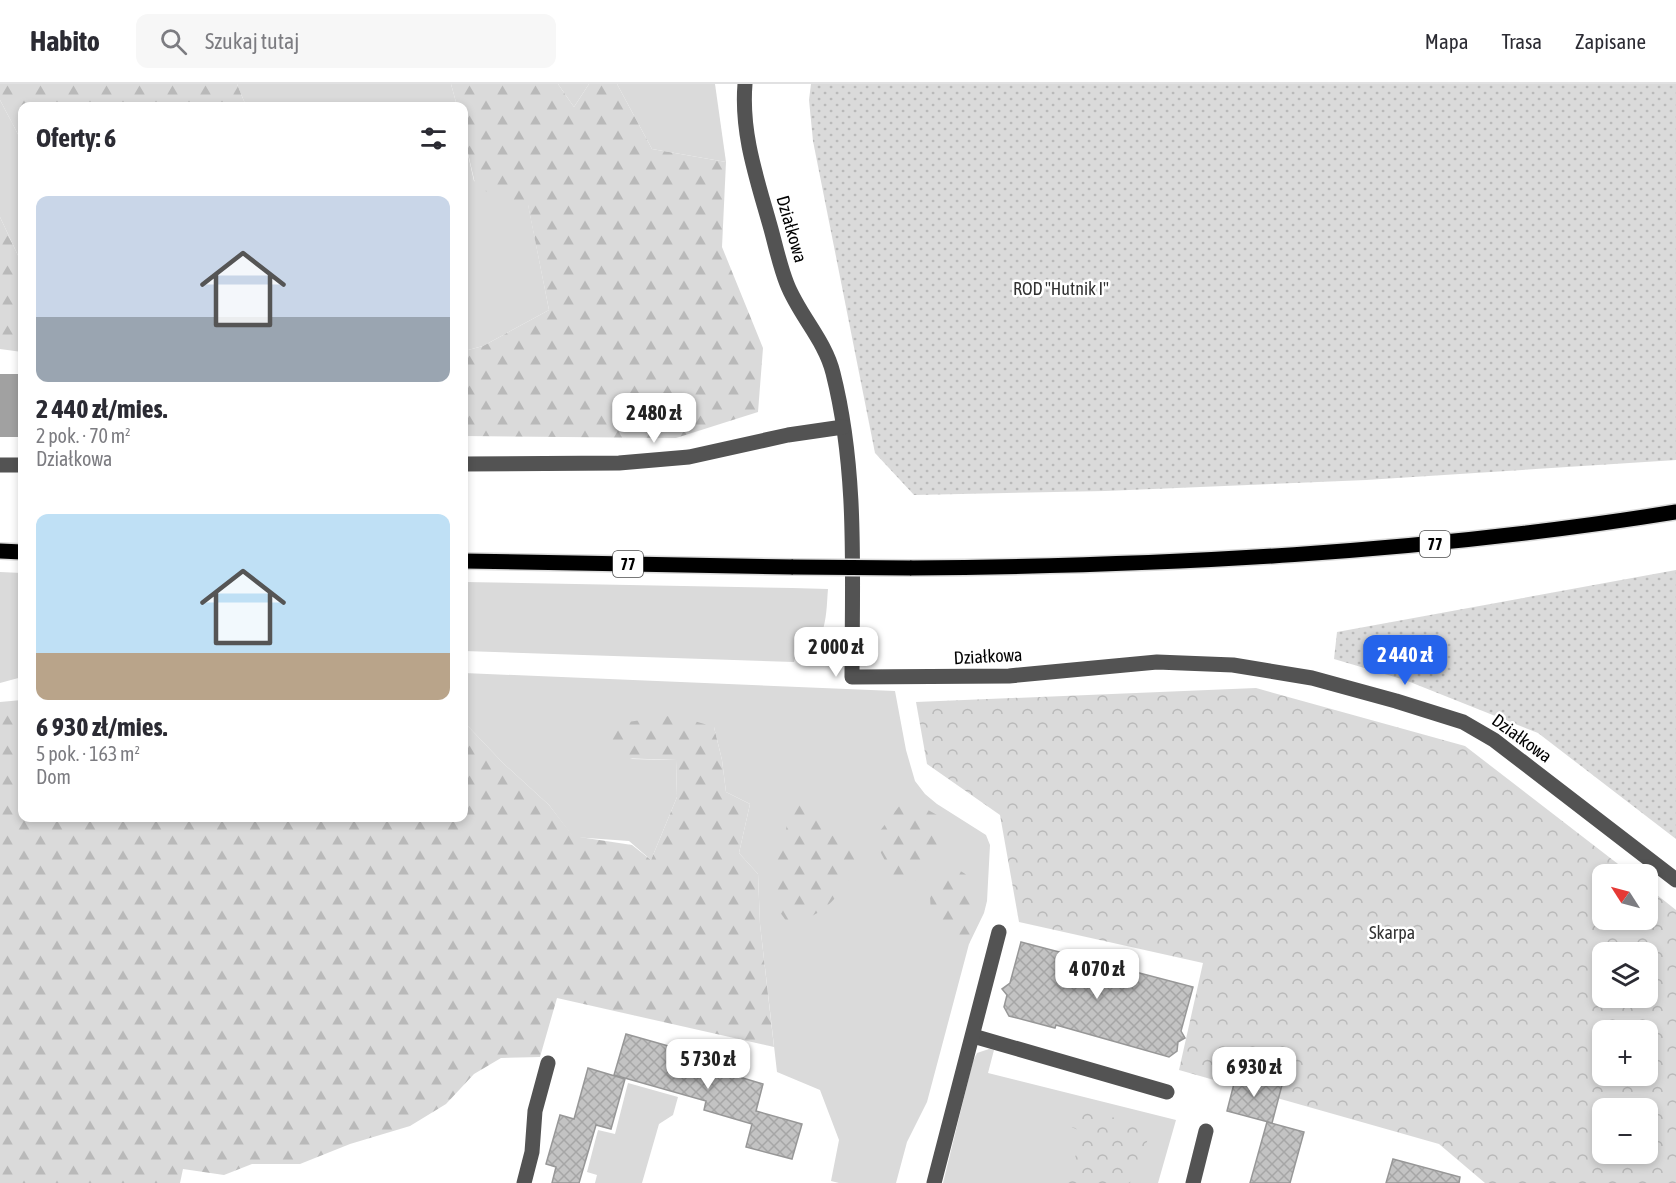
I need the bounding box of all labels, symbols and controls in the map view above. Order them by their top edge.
search box [136,14,556,68]
text: Habito [30,25,100,57]
icon: search [157,25,190,58]
text: Szukaj tutaj [205,28,299,54]
text: Mapa [1425,29,1468,53]
text: Trasa [1501,29,1542,53]
text: Zapisane [1575,29,1646,53]
icon: filters [417,122,450,155]
text: Oferty: 6 [36,123,116,153]
street label: Działkowa [772,193,812,265]
icon: home [189,235,297,343]
park label: ROD "Hutnik I" [1013,278,1109,299]
pin: 2 480 zł [592,393,716,444]
text: 2 440 zł/mies. [36,394,167,424]
text: 2 480 zł [626,401,682,424]
text: 2 pok. · 70 m² [36,424,131,447]
text: Działkowa [36,447,112,470]
road number: 77 [1420,531,1450,557]
road number: 77 [613,551,643,577]
icon: home [189,553,297,661]
pin: 2 000 zł [774,627,898,678]
text: 2 000 zł [808,635,864,658]
pin: 2 440 zł [1343,635,1467,686]
text: 2 440 zł [1377,643,1433,666]
street label: Działkowa [953,644,1023,668]
street label: Działkowa [1488,709,1556,767]
text: 6 930 zł/mies. [36,712,167,742]
text: 5 pok. · 163 m² [36,742,140,765]
text: Dom [36,765,71,788]
north arrow [1592,864,1658,930]
map controls [1592,864,1658,1164]
park label: Skarpa [1369,922,1415,943]
button: layers [1592,942,1658,1008]
pin: 4 070 zł [1035,949,1159,1000]
text: 4 070 zł [1069,957,1125,980]
button: + [1592,1020,1658,1086]
pin: 5 730 zł [646,1039,770,1090]
text: 5 730 zł [680,1047,736,1070]
pin: 6 930 zł [1192,1047,1316,1098]
text: 6 930 zł [1226,1055,1282,1078]
button: − [1592,1098,1658,1164]

